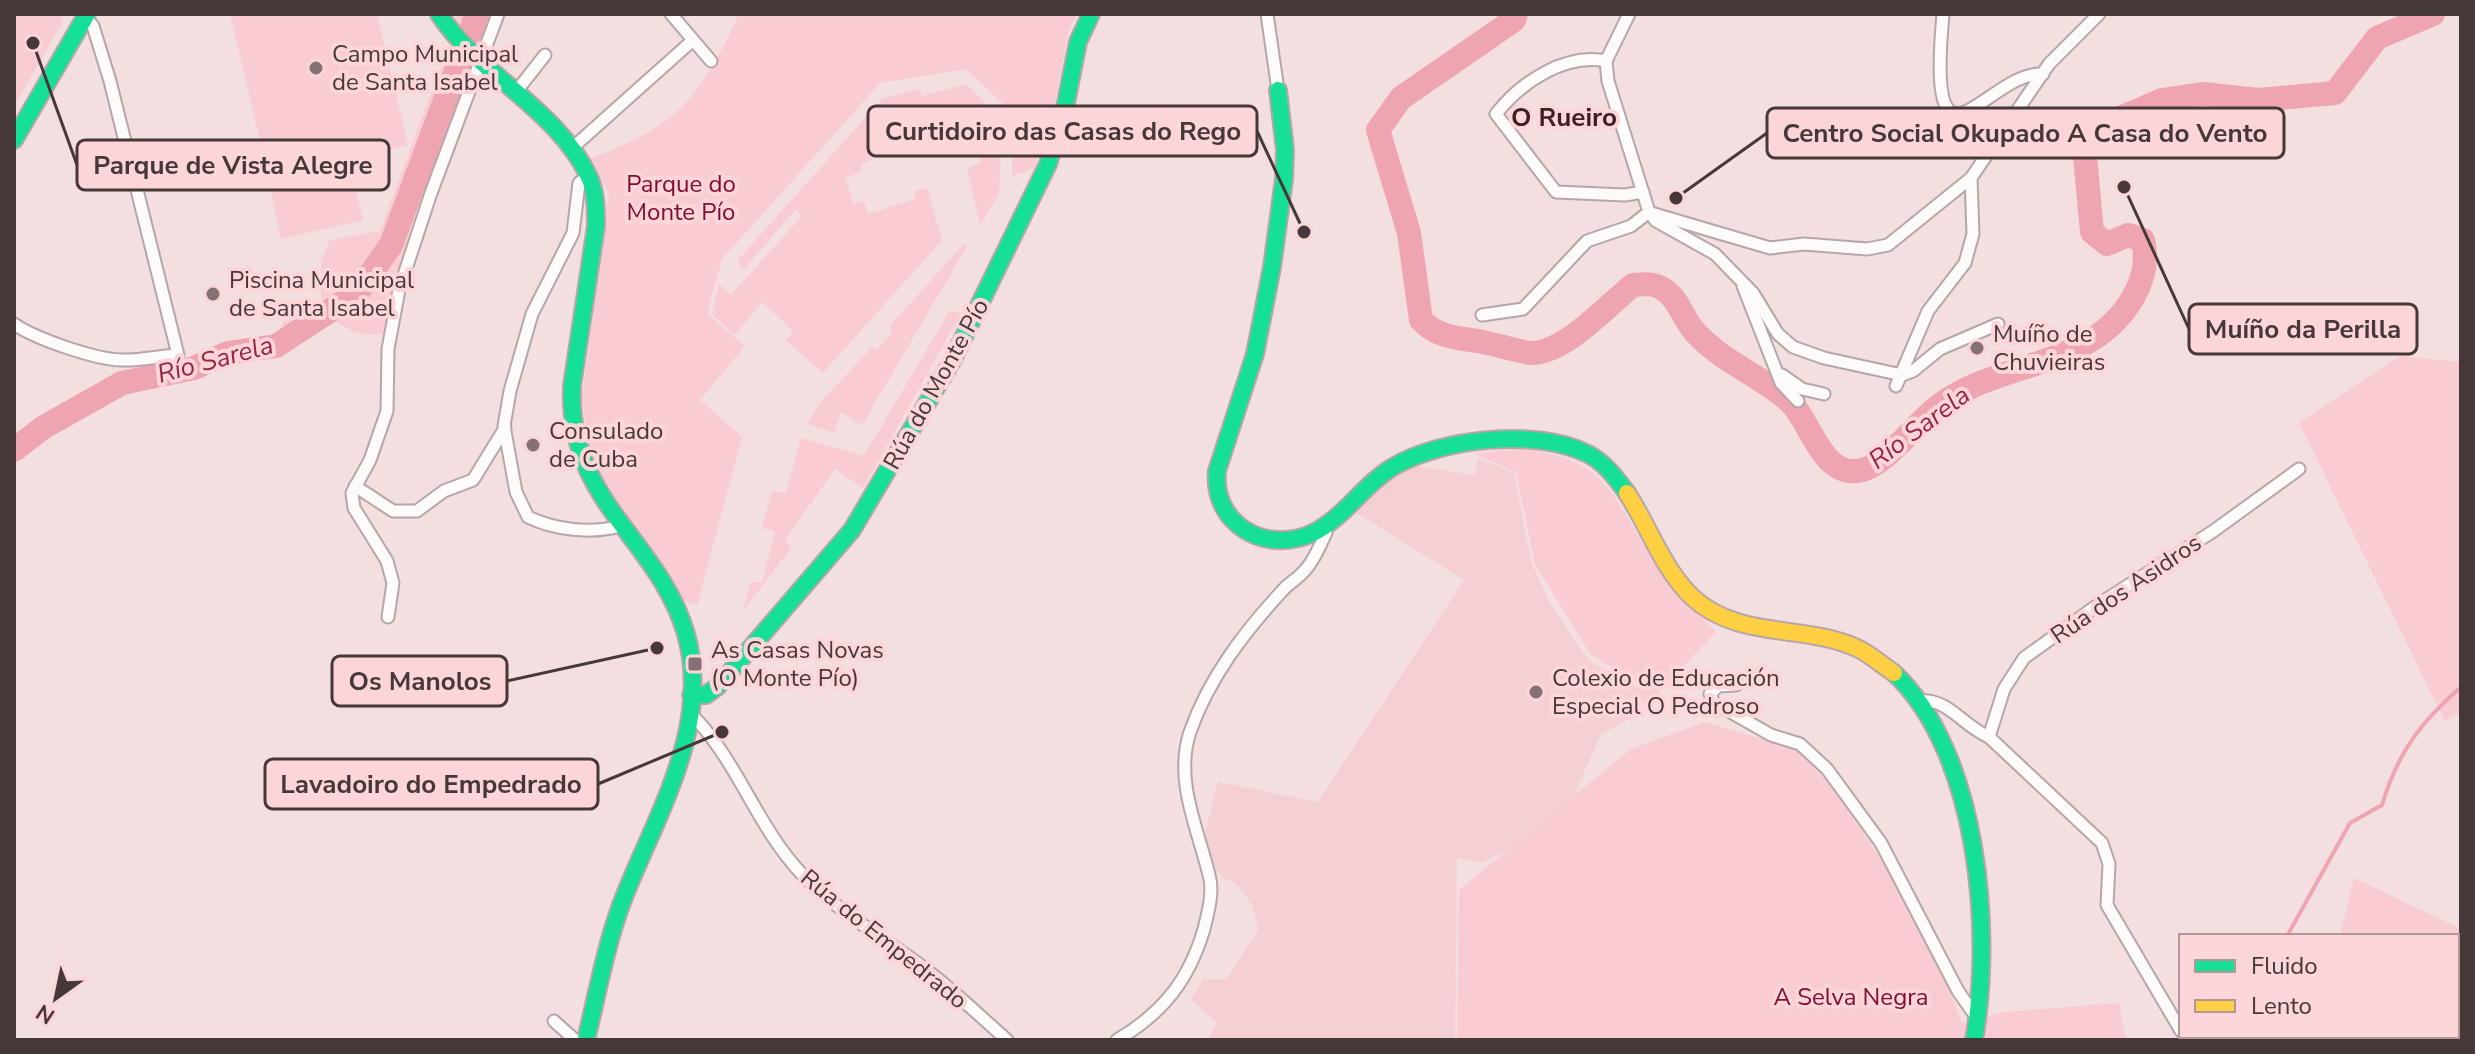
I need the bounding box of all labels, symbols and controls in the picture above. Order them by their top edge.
place label: Campo Municipal de Santa Isabel [332,38,518,98]
marker: Campo Municipal de Santa Isabel [307,59,325,77]
district label: O Rueiro [1511,100,1617,135]
callout: Curtidoiro das Casas do Rego [868,106,1257,156]
callout: Centro Social Okupado A Casa do Vento [1767,108,2284,158]
text: Curtidoiro das Casas do Rego [885,114,1241,149]
text: Centro Social Okupado A Casa do Vento [1783,116,2267,151]
callout: Parque de Vista Alegre [77,140,389,190]
text: Parque de Vista Alegre [93,148,373,183]
park label: Parque do Monte Pío [626,168,736,228]
place label: Piscina Municipal de Santa Isabel [229,264,414,324]
marker: Piscina Municipal de Santa Isabel [204,285,222,303]
street label: Rúa do Monte Pío [876,293,996,475]
callout: Muíño da Perilla [2189,304,2417,354]
text: Muíño da Perilla [2205,312,2401,347]
place label: Muíño de Chuvieiras [1993,318,2105,378]
water label: Río Sarela [153,327,277,392]
marker: Muíño de Chuvieiras [1968,339,1986,357]
water label: Río Sarela [1861,378,1977,477]
place label: Consulado de Cuba [549,415,663,475]
marker: Consulado de Cuba [524,436,542,454]
street label: Rúa dos Asidros [2044,527,2208,651]
place label: As Casas Novas (O Monte Pío) [711,634,884,694]
marker: As Casas Novas (O Monte Pío) [686,655,704,673]
callout: Os Manolos [332,656,507,706]
place label: Colexio de Educación Especial O Pedroso [1552,662,1780,722]
text: Os Manolos [349,664,491,699]
marker: Colexio de Educación Especial O Pedroso [1527,683,1545,701]
callout: Lavadoiro do Empedrado [265,759,598,809]
text: Lavadoiro do Empedrado [280,767,582,802]
street label: Rúa do Empedrado [794,862,974,1016]
legend [2179,934,2459,1038]
text: Fluido [2251,950,2318,982]
north arrow [16,958,96,1038]
park label: A Selva Negra [1774,981,1928,1013]
text: Lento [2251,990,2312,1022]
text: N [31,997,61,1031]

